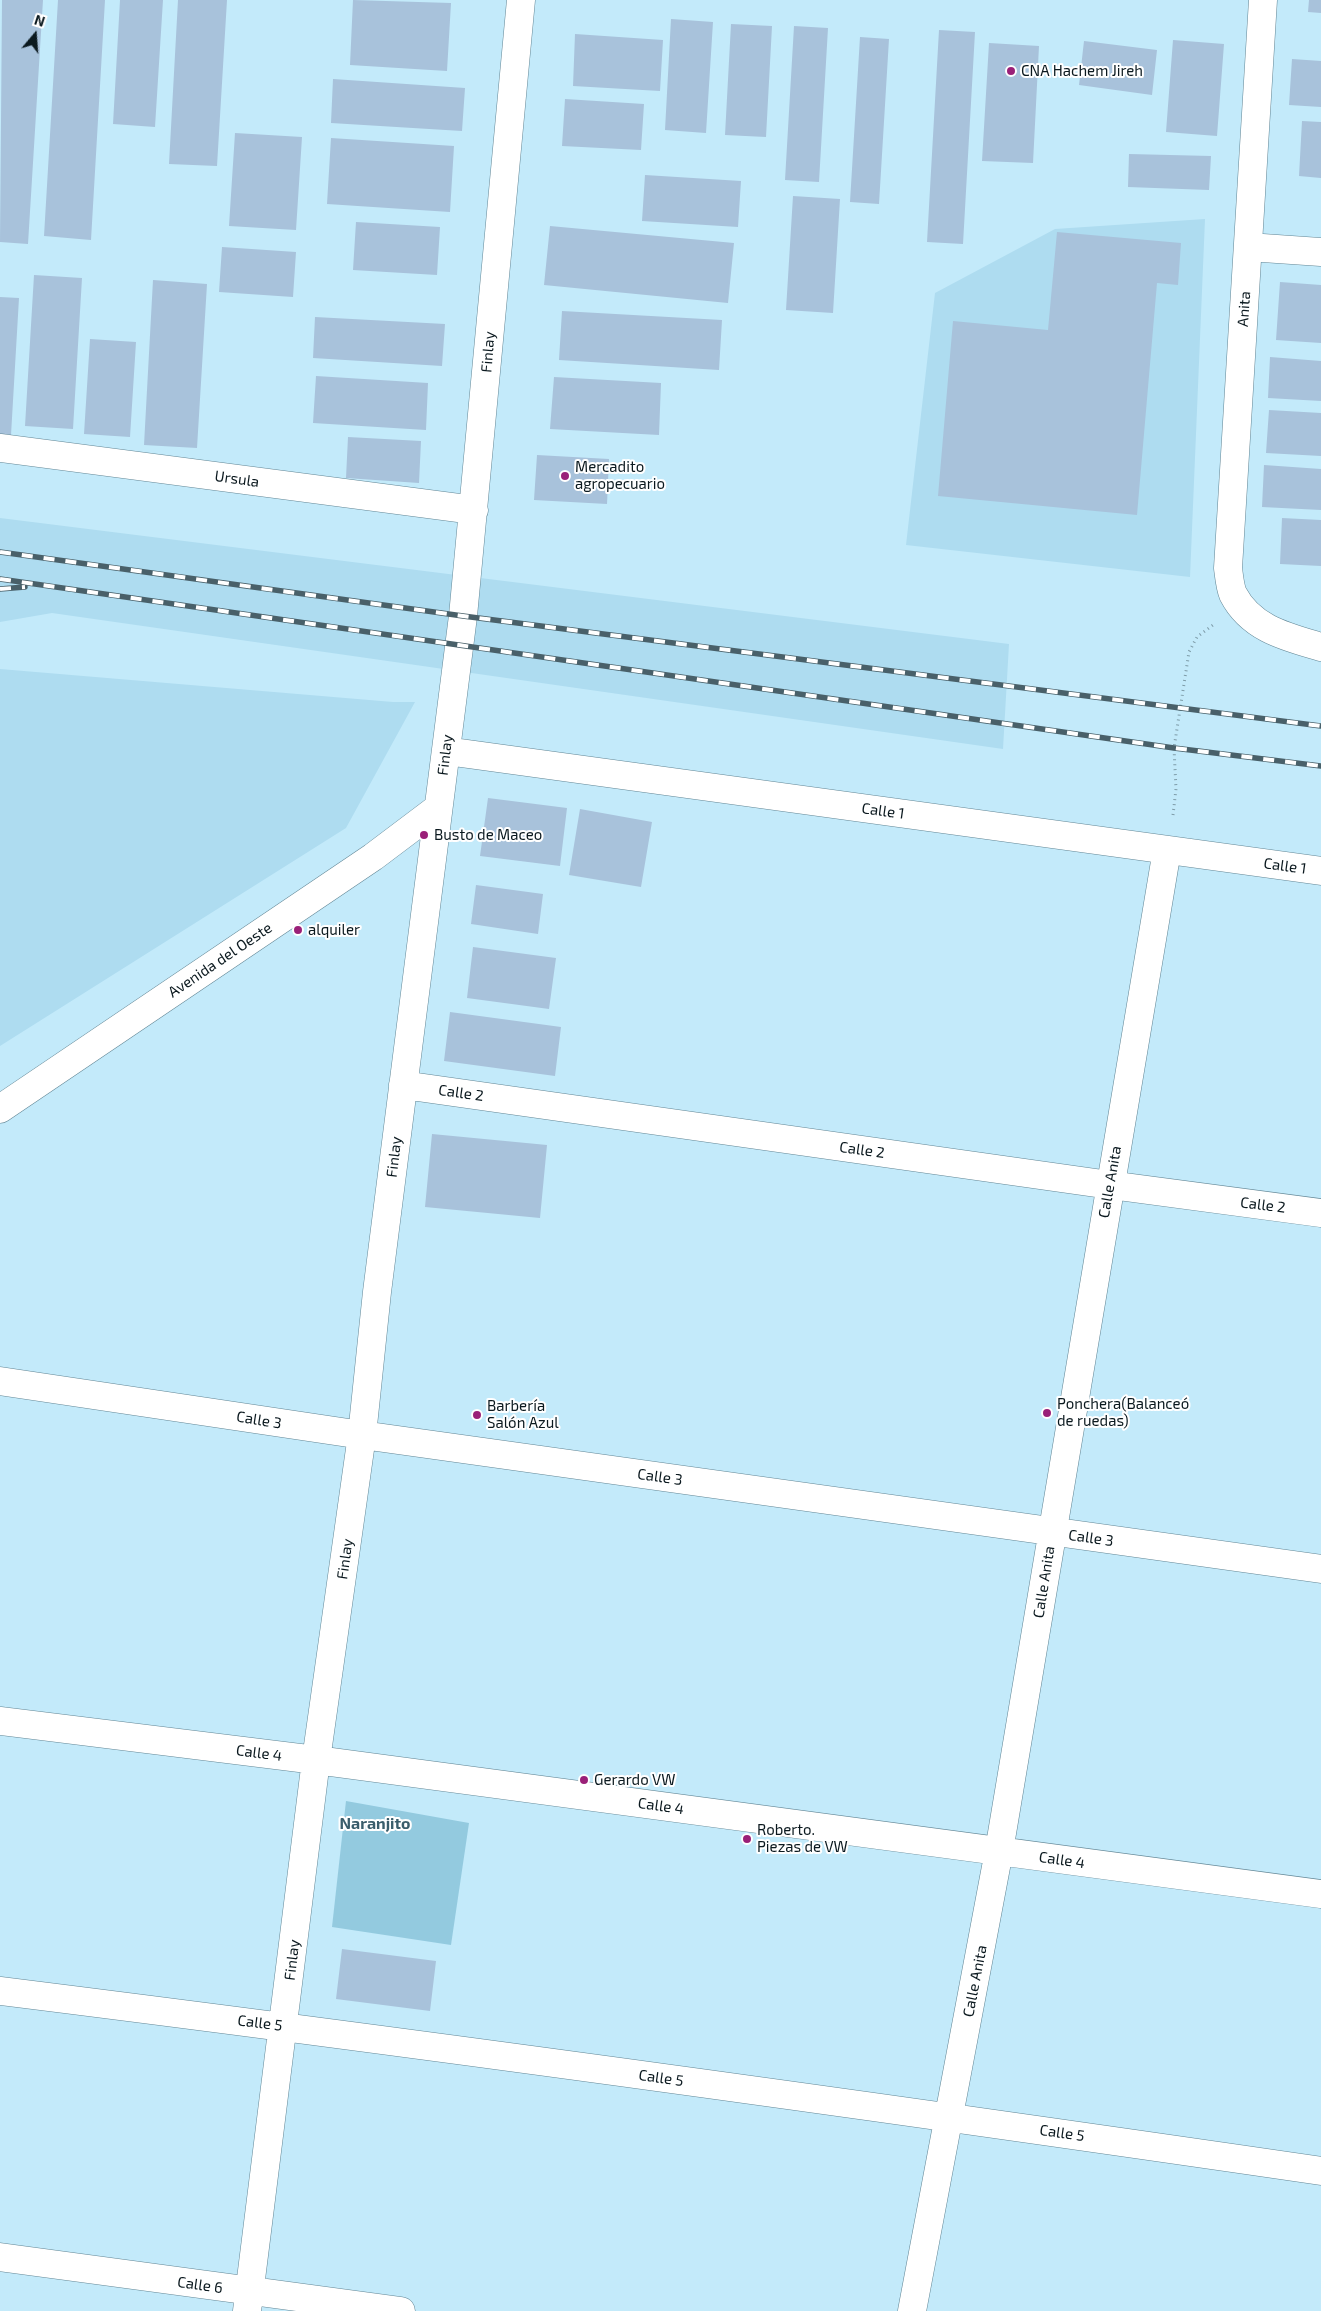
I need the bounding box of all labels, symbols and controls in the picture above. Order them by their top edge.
north arrow [10,10,60,60]
text: N [32,11,47,30]
place label: CNA Hachem Jireh [1021,62,1143,80]
marker: CNA Hachem Jireh [1005,65,1017,77]
street label: Anita [1234,291,1254,327]
street label: Finlay [477,331,499,373]
place label: Mercadito agropecuario [575,458,665,493]
street label: Ursula [214,467,260,491]
marker: Mercadito agropecuario [559,470,571,482]
street label: Finlay [434,733,456,777]
street label: Calle 1 [860,799,906,823]
place label: Busto de Maceo [434,826,542,844]
marker: Busto de Maceo [418,829,430,841]
street label: Calle 1 [1262,854,1308,878]
street label: Avenida del Oeste [165,919,275,1001]
place label: alquiler [308,921,360,939]
marker: alquiler [292,924,304,936]
street label: Calle 2 [437,1081,485,1105]
street label: Finlay [383,1135,405,1179]
street label: Calle 2 [838,1138,886,1162]
street label: Calle Anita [1095,1145,1125,1219]
street label: Calle 2 [1239,1193,1287,1217]
place label: Ponchera(Balanceó de ruedas) [1057,1395,1189,1430]
place label: Barbería Salón Azul [487,1397,559,1432]
marker: Ponchera(Balanceó de ruedas) [1041,1407,1053,1419]
street label: Calle 3 [235,1408,283,1432]
marker: Barbería Salón Azul [471,1409,483,1421]
street label: Calle 3 [636,1465,684,1489]
street label: Calle 3 [1067,1526,1115,1550]
street label: Finlay [333,1537,357,1581]
street label: Calle Anita [1029,1545,1059,1619]
street label: Calle 4 [235,1741,283,1765]
place label: Gerardo VW [594,1771,675,1789]
marker: Gerardo VW [578,1774,590,1786]
street label: Calle 4 [637,1794,685,1818]
district label: Naranjito [339,1814,411,1834]
place label: Roberto. Piezas de VW [757,1821,848,1856]
marker: Roberto. Piezas de VW [741,1833,753,1845]
street label: Calle 4 [1038,1848,1086,1872]
street label: Finlay [281,1938,303,1982]
street label: Calle Anita [959,1944,991,2018]
street label: Calle 5 [237,2011,283,2035]
street label: Calle 5 [637,2066,685,2090]
street label: Calle 5 [1038,2121,1086,2145]
street label: Calle 6 [176,2273,224,2297]

